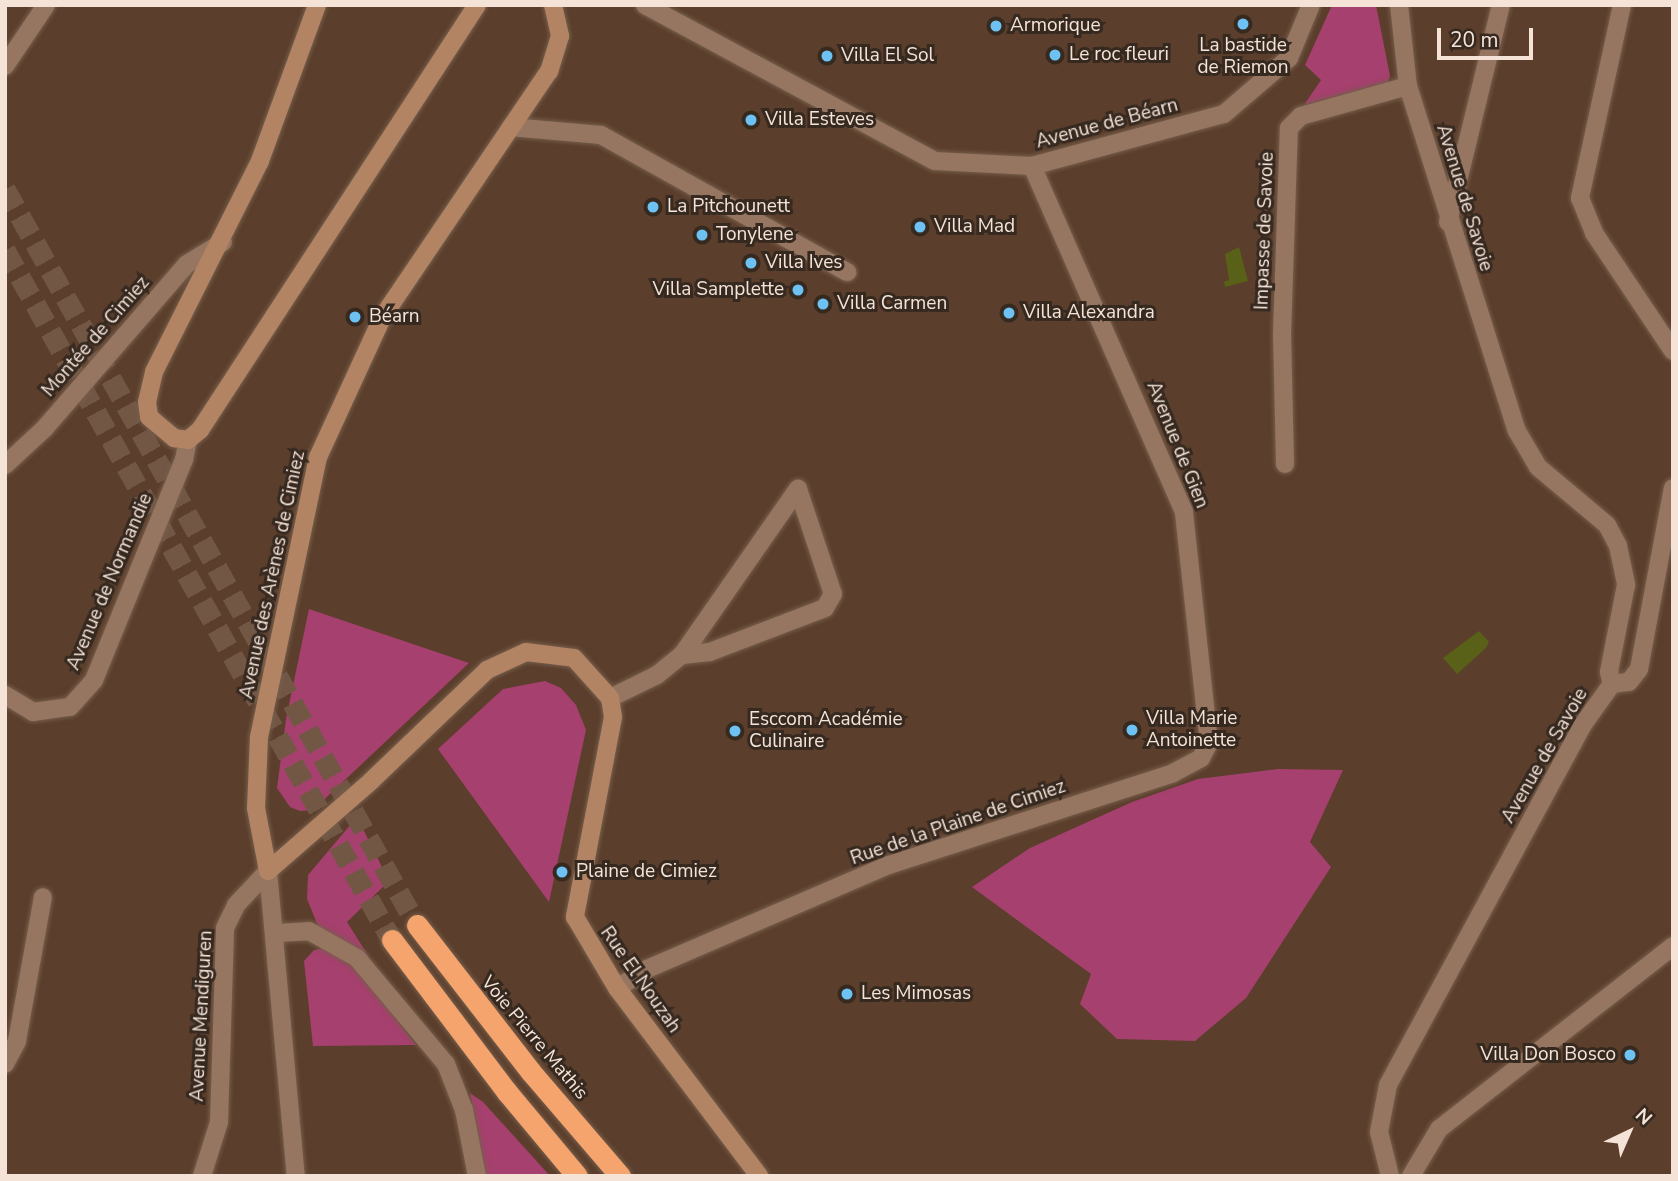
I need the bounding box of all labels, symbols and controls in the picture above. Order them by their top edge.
scale bar [1440,14,1536,58]
place label: Armorique [1010,15,1101,37]
marker: La bastide de Riemon [1235,16,1251,32]
marker: Armorique [988,18,1004,34]
text: 20 m [1450,26,1499,54]
place label: La bastide de Riemon [1198,35,1288,79]
place label: Le roc fleuri [1069,44,1169,66]
place label: Villa El Sol [841,45,934,67]
marker: Le roc fleuri [1047,47,1063,63]
marker: Villa El Sol [819,48,835,64]
street label: Avenue de Béarn [1033,94,1181,154]
place label: Villa Esteves [765,109,874,131]
marker: Villa Esteves [743,112,759,128]
street label: Avenue de Savoie [1431,122,1497,274]
street label: Impasse de Savoie [1251,152,1279,310]
place label: La Pitchounett [667,196,790,218]
marker: La Pitchounett [645,199,661,215]
place label: Villa Mad [934,216,1015,238]
marker: Villa Mad [912,219,928,235]
place label: Tonylene [716,224,794,246]
marker: Tonylene [694,227,710,243]
place label: Villa Ives [765,252,842,274]
marker: Villa Ives [743,255,759,271]
street label: Montée de Cimiez [38,272,154,402]
place label: Villa Samplette [653,279,784,301]
marker: Villa Samplette [790,282,806,298]
place label: Villa Carmen [837,293,947,315]
marker: Villa Carmen [815,296,831,312]
place label: Villa Alexandra [1023,302,1155,324]
marker: Villa Alexandra [1001,305,1017,321]
place label: Béarn [369,306,420,328]
marker: Béarn [347,309,363,325]
street label: Avenue de Gien [1141,378,1213,512]
street label: Avenue des Arènes de Cimiez [236,449,310,701]
street label: Avenue de Normandie [62,490,158,674]
street label: Avenue de Savoie [1497,684,1593,828]
place label: Villa Marie Antoinette [1146,708,1237,752]
place label: Esccom Académie Culinaire [749,709,903,753]
marker: Villa Marie Antoinette [1124,722,1140,738]
marker: Esccom Académie Culinaire [727,723,743,739]
street label: Rue de la Plaine de Cimiez [848,775,1068,871]
place label: Plaine de Cimiez [576,861,717,883]
marker: Plaine de Cimiez [554,864,570,880]
street label: Rue El Nouzah [595,922,685,1038]
street label: Avenue Mendiguren [186,930,218,1102]
street label: Voie Pierre Mathis [476,972,592,1104]
place label: Les Mimosas [861,983,971,1005]
marker: Les Mimosas [839,986,855,1002]
place label: Villa Don Bosco [1480,1044,1616,1066]
marker: Villa Don Bosco [1622,1047,1638,1063]
north arrow [1594,1097,1664,1167]
text: N [1629,1103,1658,1131]

